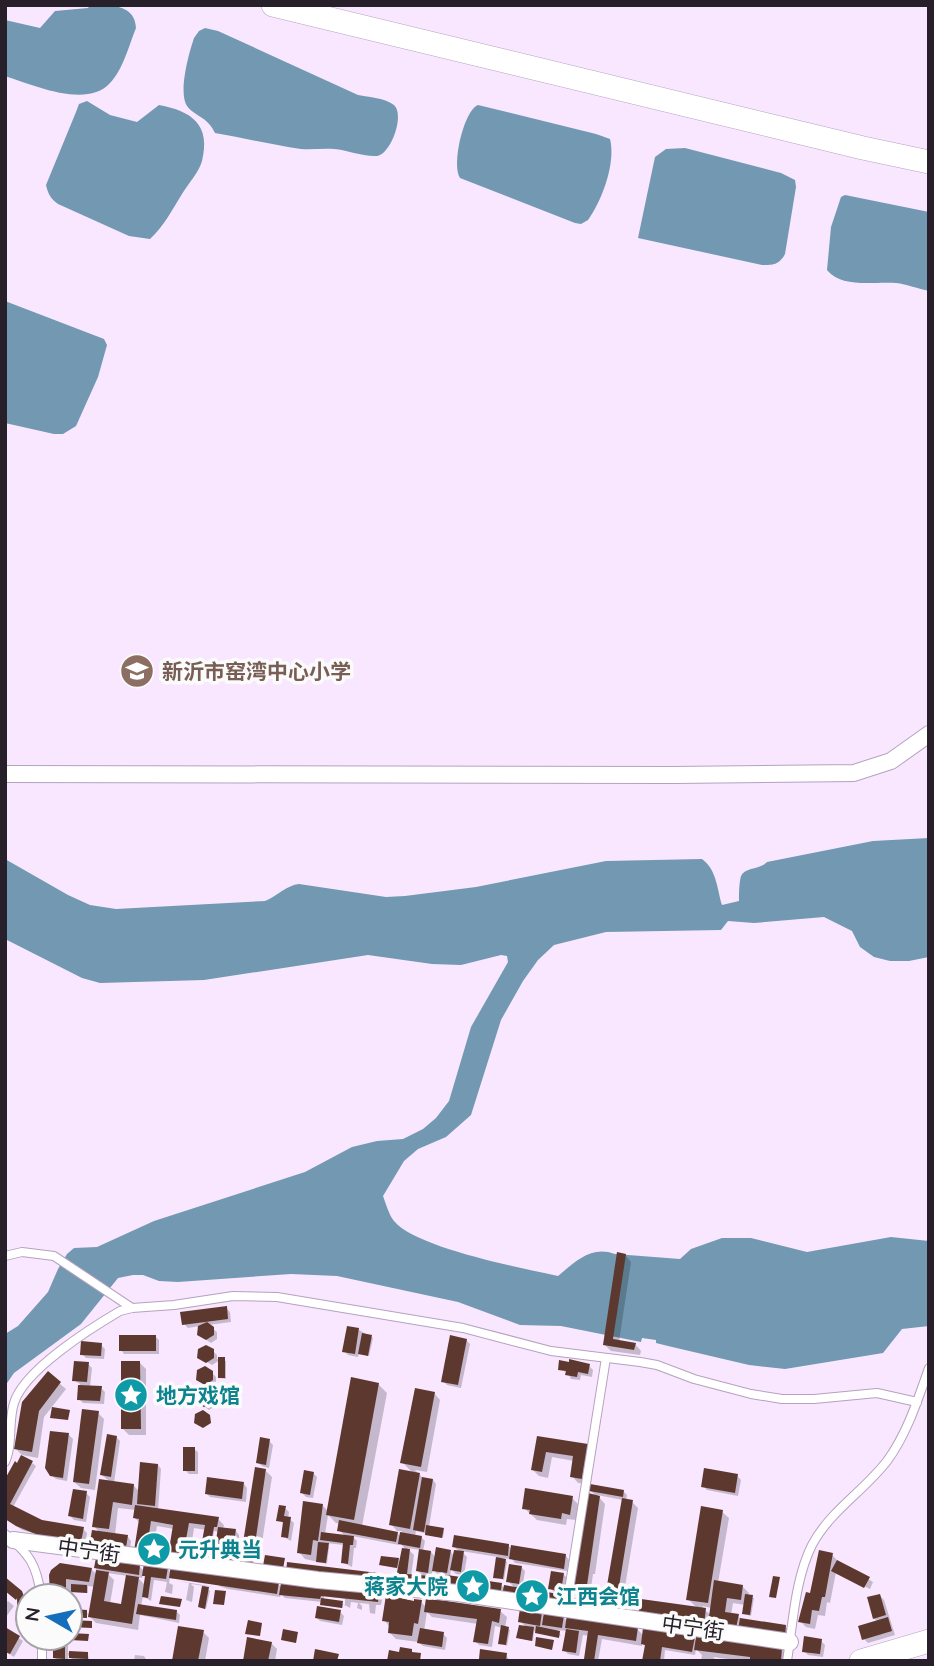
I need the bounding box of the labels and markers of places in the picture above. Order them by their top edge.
school or university icon: 新沂市窑湾中心小学 [118,652,156,690]
place label: 新沂市窑湾中心小学 [162,658,351,684]
place icon: 地方戏馆 [112,1376,150,1414]
place label: 地方戏馆 [156,1382,240,1408]
place icon: 元升典当 [135,1530,173,1568]
place label: 元升典当 [178,1536,262,1562]
place icon: 蒋家大院 [454,1567,492,1605]
place label: 蒋家大院 [364,1573,448,1599]
place icon: 江西会馆 [513,1577,551,1615]
place label: 江西会馆 [556,1583,640,1609]

